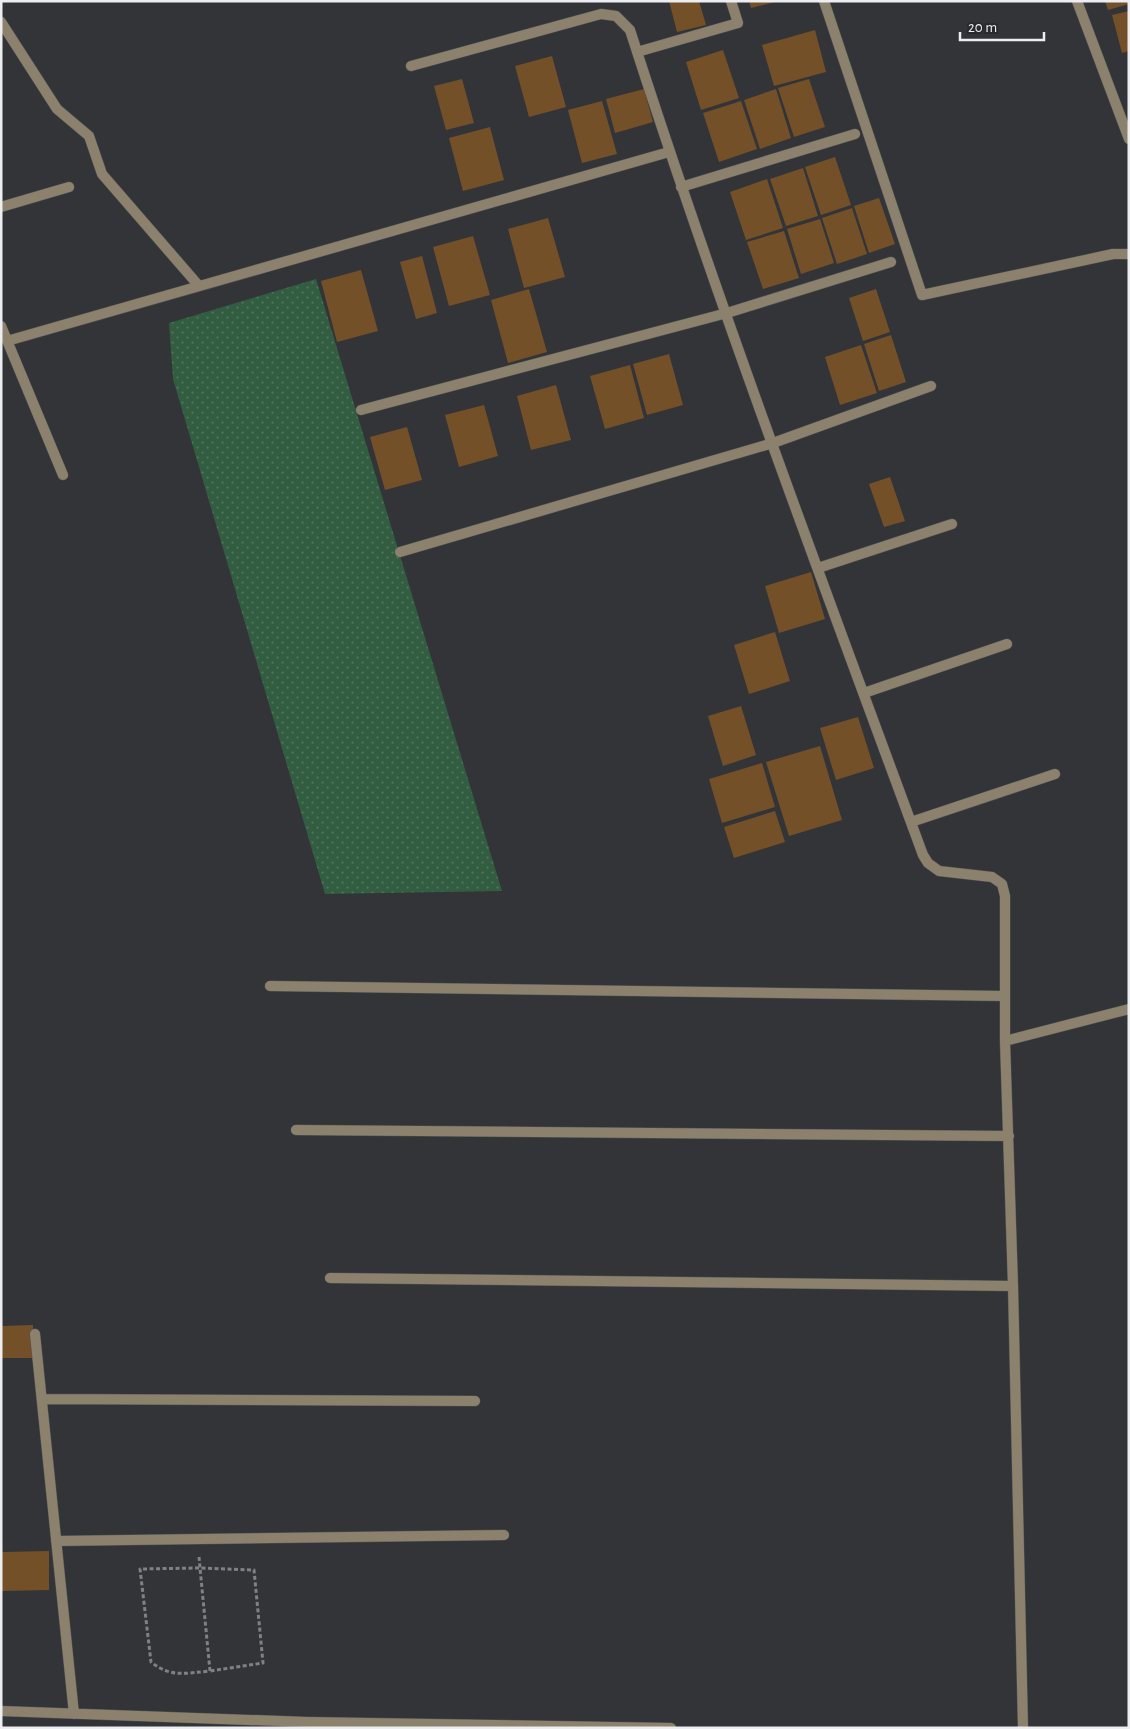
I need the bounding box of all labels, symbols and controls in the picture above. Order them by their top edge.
scale bar [960,10,1044,42]
text: 20 m [968,20,997,35]

